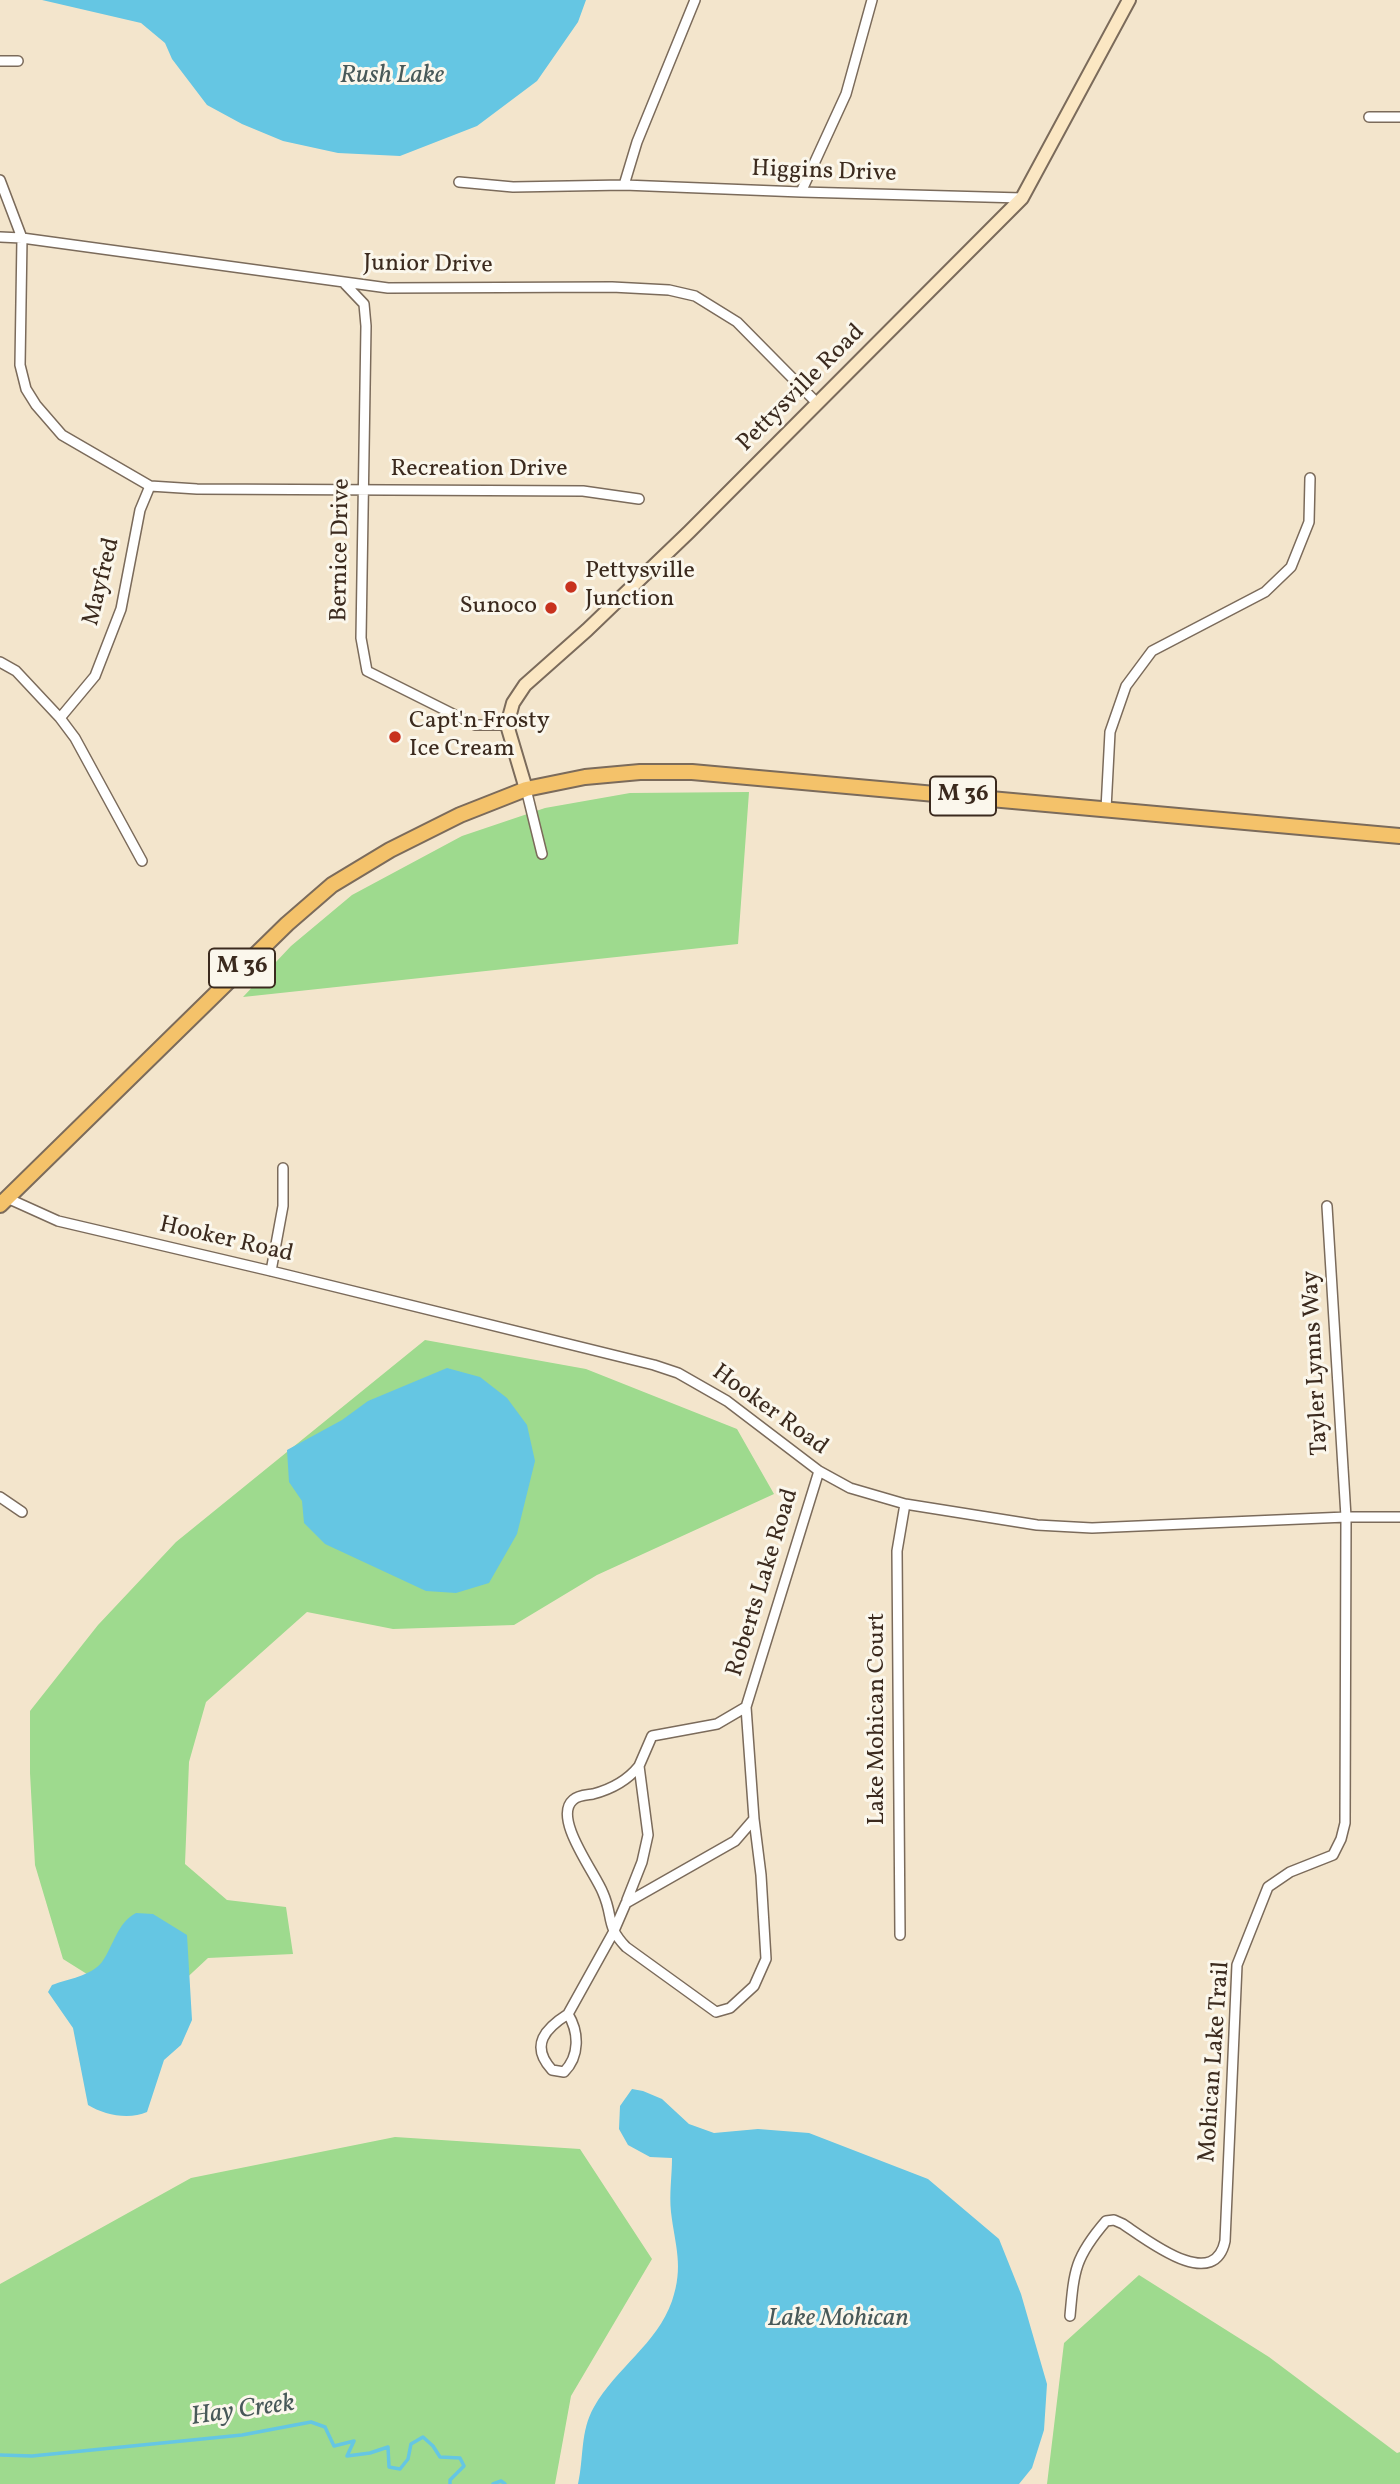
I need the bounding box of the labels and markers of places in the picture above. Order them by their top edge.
place label: Pettysville Junction [585,559,695,615]
marker: Pettysville Junction [563,579,579,595]
place label: Sunoco [460,594,537,622]
marker: Sunoco [543,600,559,616]
place label: Capt'n Frosty Ice Cream [409,709,550,765]
marker: Capt'n Frosty Ice Cream [387,729,403,745]

